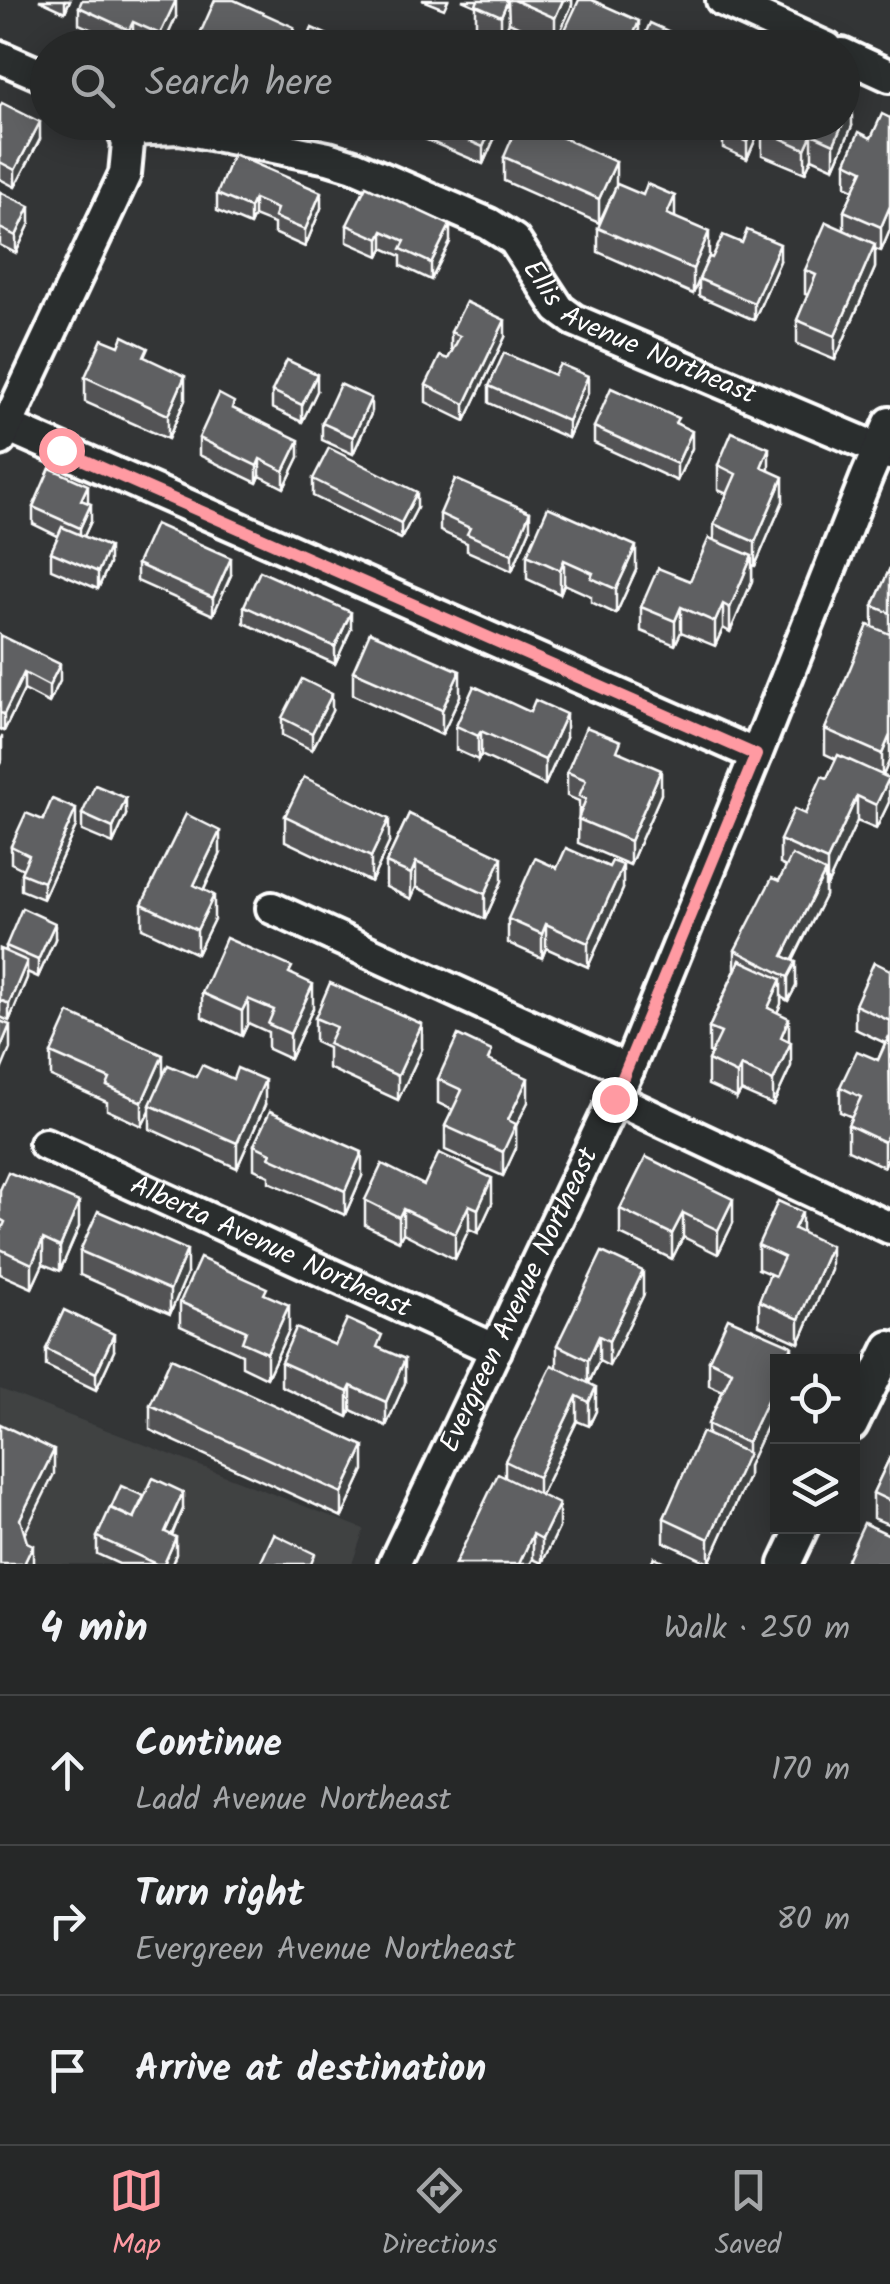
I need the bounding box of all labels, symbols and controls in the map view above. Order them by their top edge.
search box [30,30,860,140]
text: Search here [145,55,332,115]
icon: search [65,58,120,113]
street label: Ellis Avenue Northeast [510,251,764,418]
route start [39,428,85,474]
route end [592,1077,638,1123]
street label: Evergreen Avenue Northeast [427,1139,611,1460]
street label: Alberta Avenue Northeast [123,1163,420,1331]
map controls [770,1354,860,1534]
button: locate [770,1354,860,1444]
button: layers [770,1444,860,1534]
text: 4 min [40,1596,148,1663]
text: Walk · 250 m [664,1604,850,1655]
text: Continue [135,1715,282,1775]
icon: ahead [40,1743,95,1798]
text: 170 m [771,1745,850,1796]
text: Ladd Avenue Northeast [135,1775,451,1826]
text: Turn right [135,1865,304,1925]
icon: right [40,1893,95,1948]
text: 80 m [776,1895,850,1946]
text: Evergreen Avenue Northeast [135,1925,515,1976]
text: Arrive at destination [135,2040,486,2100]
icon: arrive [40,2043,95,2098]
tab: Map [109,2163,164,2268]
tab: Directions [381,2163,497,2268]
tab: Saved [715,2163,781,2268]

